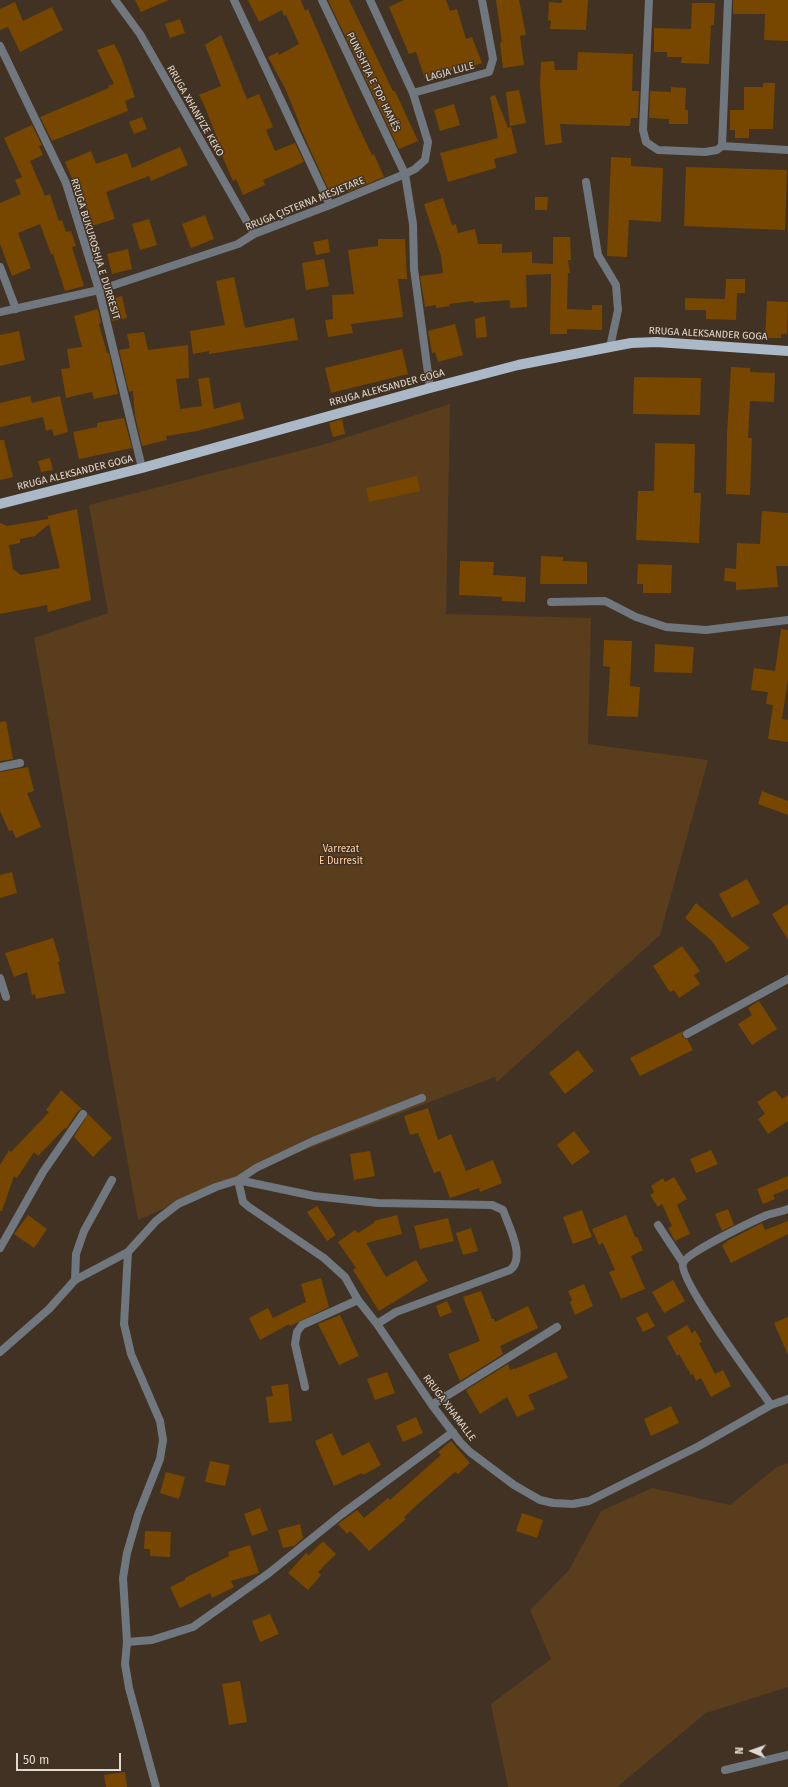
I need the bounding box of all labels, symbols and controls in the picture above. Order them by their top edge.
street label: PUNISHTJA E TOP HANËS [344,30,402,134]
street label: LAGJA LULE [424,60,476,84]
street label: RRUGA XHANFIZE KEKO [164,63,226,159]
street label: RRUGA ÇISTERNA MESJETARE [244,175,366,233]
street label: RRUGA BUKUROSHJA E DURRESIT [68,177,122,321]
street label: RRUGA ALEKSANDER GOGA [648,325,768,343]
street label: RRUGA ALEKSANDER GOGA [328,367,446,409]
street label: RRUGA ALEKSANDER GOGA [16,453,134,493]
park label: Varrezat E Durresit [319,843,363,866]
street label: RRUGA XHAMALLE [420,1372,478,1444]
north arrow [732,1731,772,1771]
scale bar [18,1745,123,1771]
text: N [733,1747,746,1754]
text: 50 m [23,1753,49,1767]

